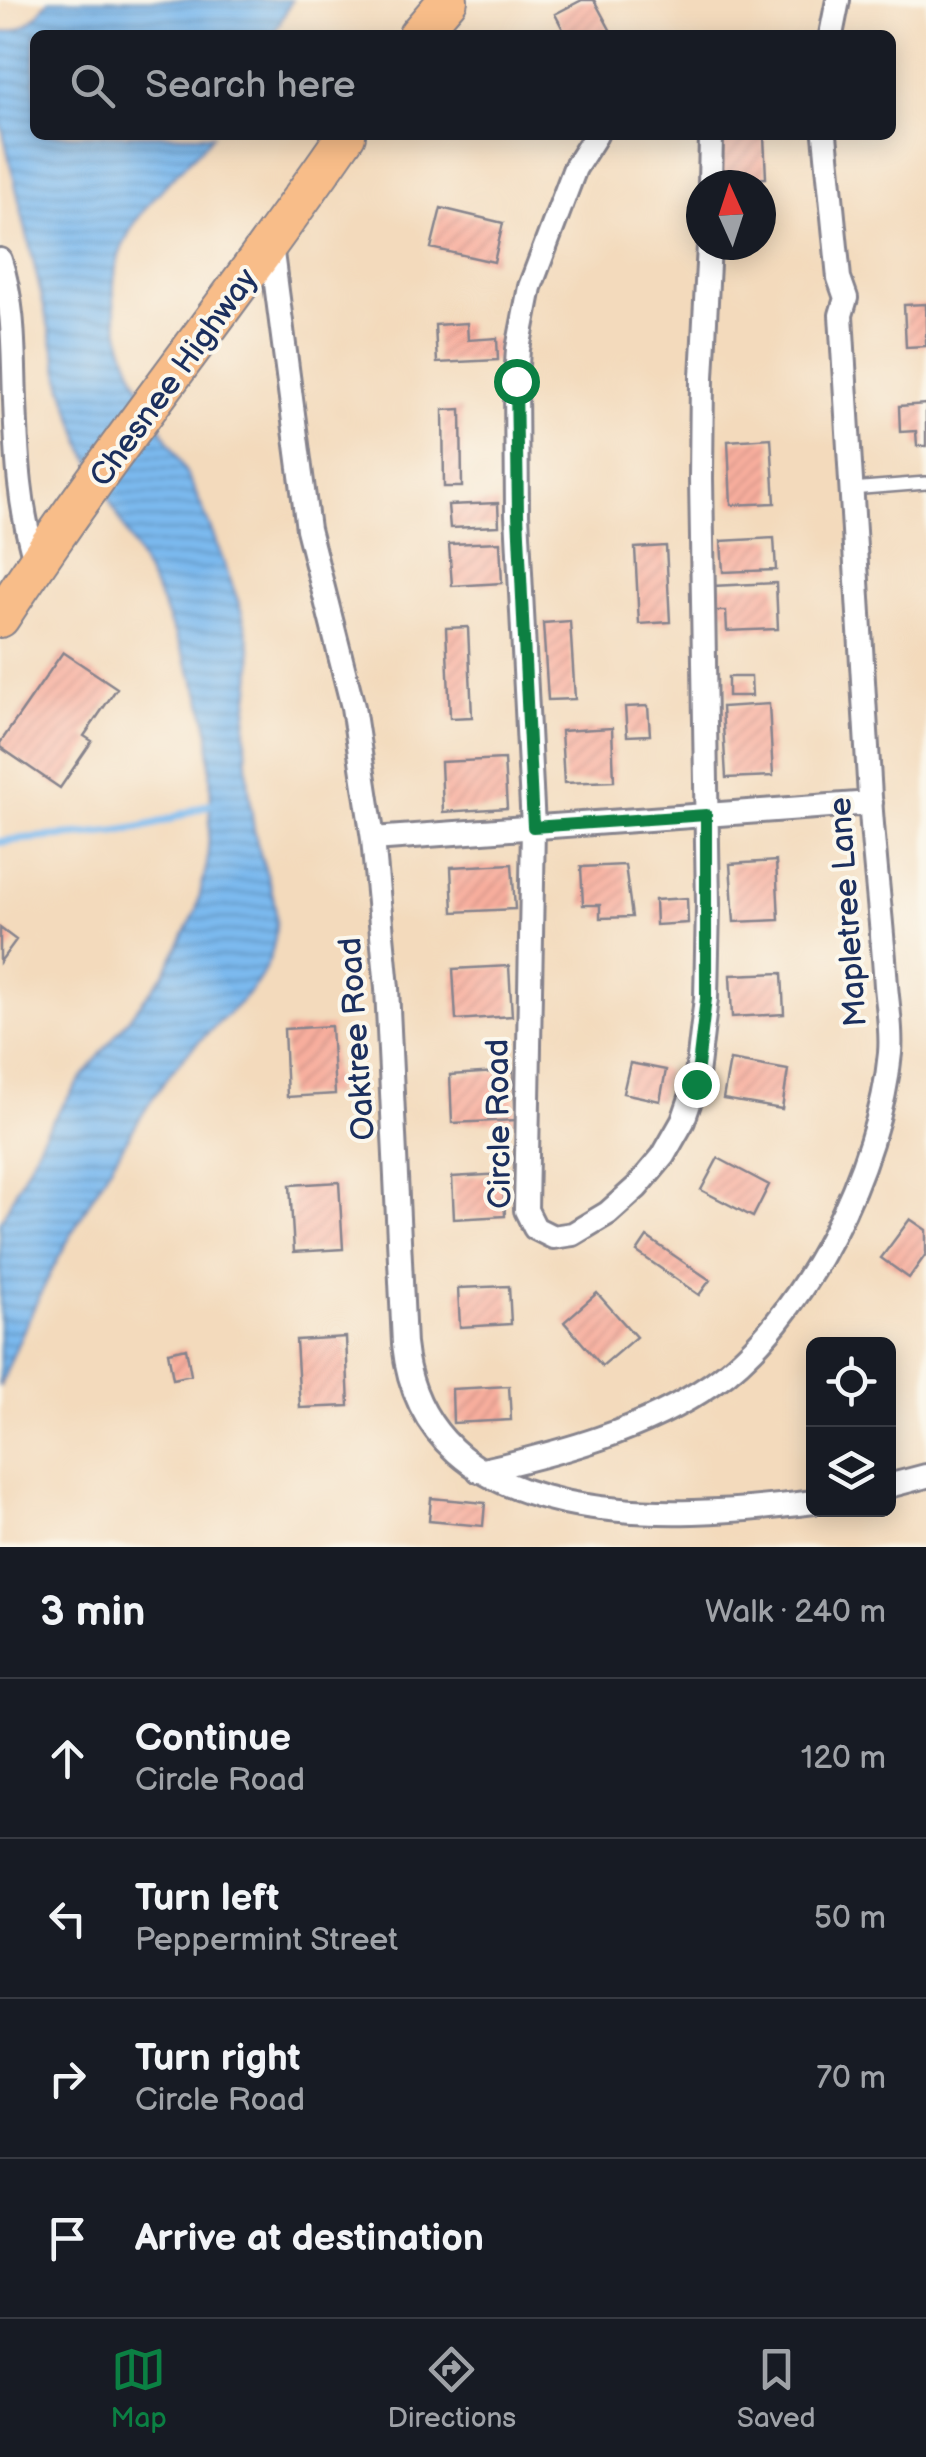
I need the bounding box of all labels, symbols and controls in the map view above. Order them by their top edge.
search box [30,30,896,140]
icon: search [65,58,120,113]
text: Search here [145,63,356,108]
north arrow [686,170,776,260]
street label: Chesnee Highway [82,261,267,495]
route start [494,359,540,405]
street label: Mapletree Lane [821,796,876,1028]
street label: Oaktree Road [331,936,384,1142]
street label: Circle Road [479,1039,520,1209]
route end [674,1062,720,1108]
map controls [806,1337,896,1517]
button: locate [806,1337,896,1427]
button: layers [806,1427,896,1517]
text: 3 min [40,1587,145,1638]
text: Walk · 240 m [705,1593,886,1632]
text: Continue [135,1716,291,1761]
icon: ahead [40,1731,95,1786]
text: 120 m [801,1739,886,1778]
text: Circle Road [135,1761,305,1800]
text: Turn left [135,1876,279,1921]
icon: left [40,1891,95,1946]
text: 50 m [814,1899,886,1938]
text: Peppermint Street [135,1921,398,1960]
text: Turn right [135,2036,300,2081]
icon: right [40,2051,95,2106]
text: 70 m [816,2059,886,2098]
text: Circle Road [135,2081,305,2120]
icon: arrive [40,2211,95,2266]
text: Arrive at destination [135,2216,484,2261]
tab: Map [110,2342,167,2435]
tab: Directions [387,2342,516,2435]
tab: Saved [737,2342,816,2435]

